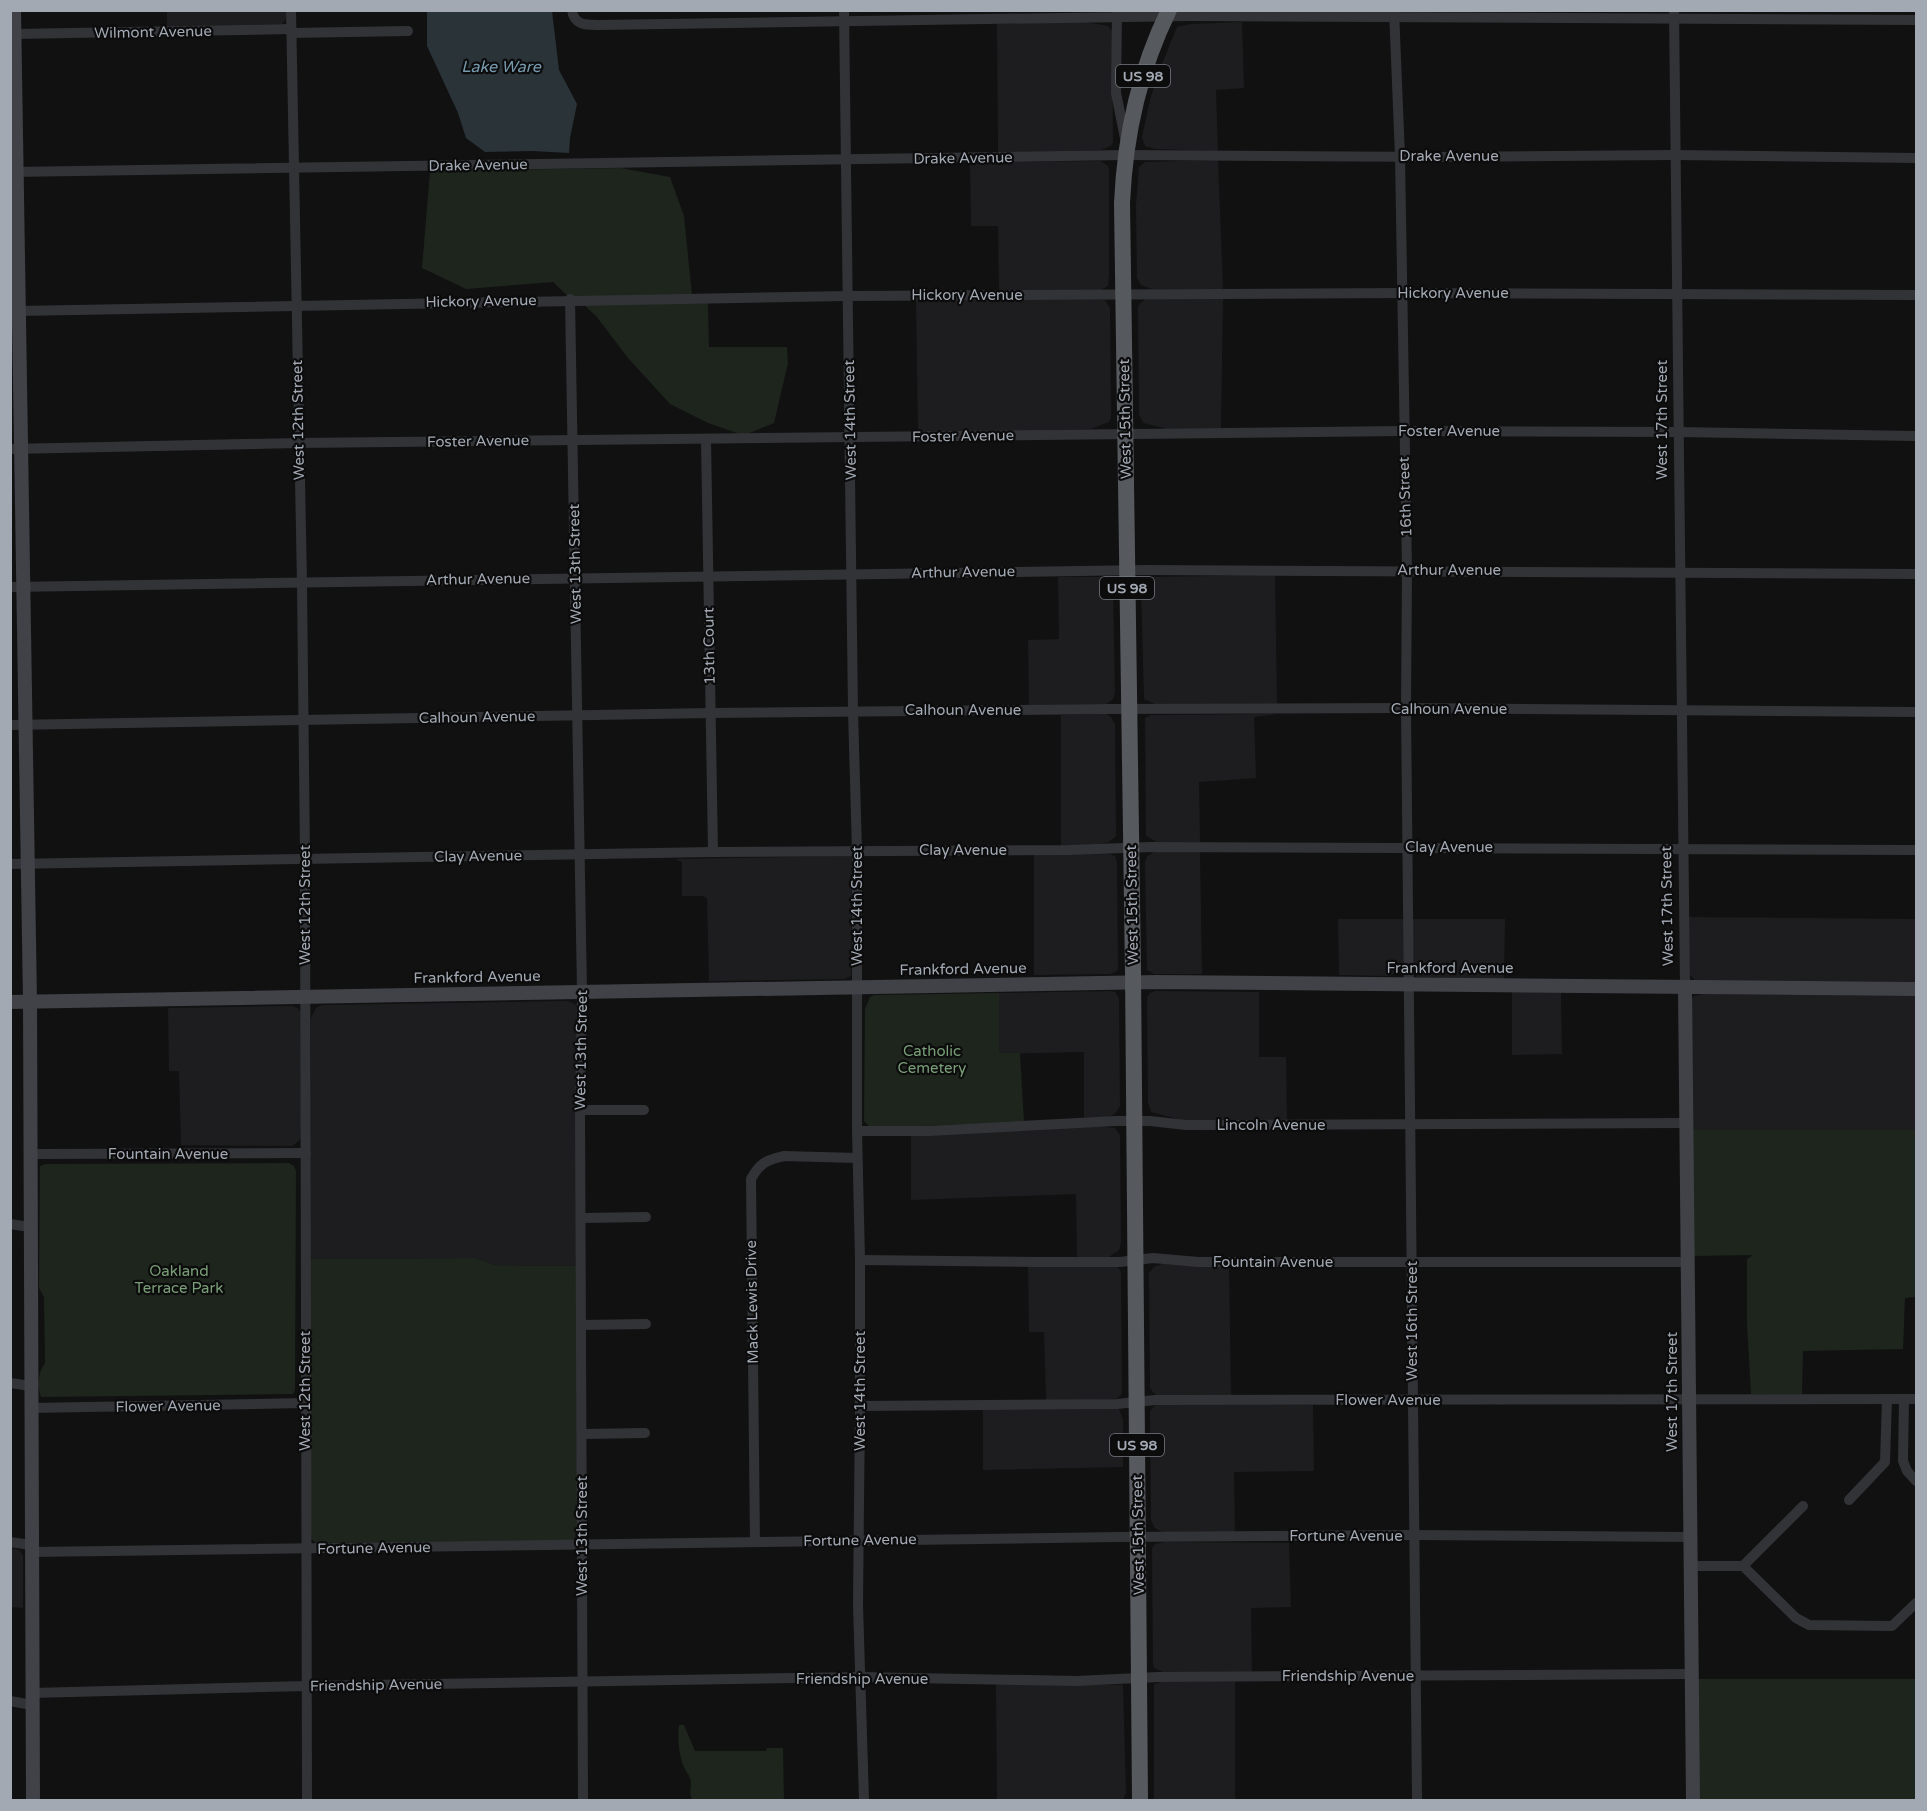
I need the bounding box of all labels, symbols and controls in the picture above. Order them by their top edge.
street label: Wilmont Avenue [94,22,212,42]
water label: Lake Ware [461,57,542,77]
road number: US 98 [1116,65,1170,87]
street label: Drake Avenue [1399,147,1499,165]
street label: Drake Avenue [913,148,1013,168]
street label: Drake Avenue [428,155,528,175]
street label: Hickory Avenue [1397,284,1509,302]
street label: Hickory Avenue [911,286,1023,304]
street label: Hickory Avenue [425,291,537,311]
street label: West 15th Street [1115,358,1135,479]
street label: West 12th Street [288,359,308,480]
street label: West 14th Street [840,359,860,480]
street label: West 17th Street [1653,360,1671,480]
street label: Foster Avenue [1398,422,1500,440]
street label: Foster Avenue [912,426,1014,446]
street label: Foster Avenue [427,431,529,451]
street label: 16th Street [1395,456,1415,538]
street label: West 13th Street [565,503,585,624]
street label: Arthur Avenue [1397,561,1501,579]
street label: Arthur Avenue [911,562,1015,582]
street label: Arthur Avenue [426,569,530,589]
road number: US 98 [1100,577,1154,599]
street label: 13th Court [699,607,719,685]
street label: Calhoun Avenue [1391,700,1507,718]
street label: Calhoun Avenue [905,701,1021,719]
street label: Calhoun Avenue [419,707,535,727]
street label: Clay Avenue [1405,838,1493,856]
street label: Clay Avenue [919,841,1007,859]
street label: West 15th Street [1122,844,1142,965]
street label: West 12th Street [296,845,314,965]
street label: West 17th Street [1657,845,1677,966]
street label: Clay Avenue [434,846,522,866]
street label: West 14th Street [848,846,866,966]
street label: Frankford Avenue [899,959,1027,979]
street label: Frankford Avenue [1386,959,1514,977]
street label: Frankford Avenue [413,967,541,987]
street label: West 13th Street [571,989,591,1110]
park label: Catholic Cemetery [898,1042,966,1077]
street label: Lincoln Avenue [1216,1116,1326,1134]
street label: Fountain Avenue [108,1145,228,1163]
street label: Mack Lewis Drive [742,1240,762,1364]
street label: Fountain Avenue [1213,1253,1333,1271]
street label: West 16th Street [1403,1261,1421,1381]
park label: Oakland Terrace Park [135,1262,223,1297]
street label: West 12th Street [296,1331,314,1451]
street label: West 14th Street [851,1331,869,1451]
street label: West 17th Street [1663,1332,1681,1452]
street label: Flower Avenue [1335,1391,1441,1409]
street label: Flower Avenue [115,1396,221,1416]
road number: US 98 [1110,1434,1164,1456]
street label: West 15th Street [1128,1474,1148,1595]
street label: West 13th Street [573,1476,591,1596]
street label: Fortune Avenue [1289,1527,1403,1545]
street label: Fortune Avenue [803,1530,917,1550]
street label: Fortune Avenue [317,1538,431,1558]
street label: Friendship Avenue [1282,1667,1414,1685]
street label: Friendship Avenue [796,1670,928,1688]
street label: Friendship Avenue [310,1675,442,1695]

